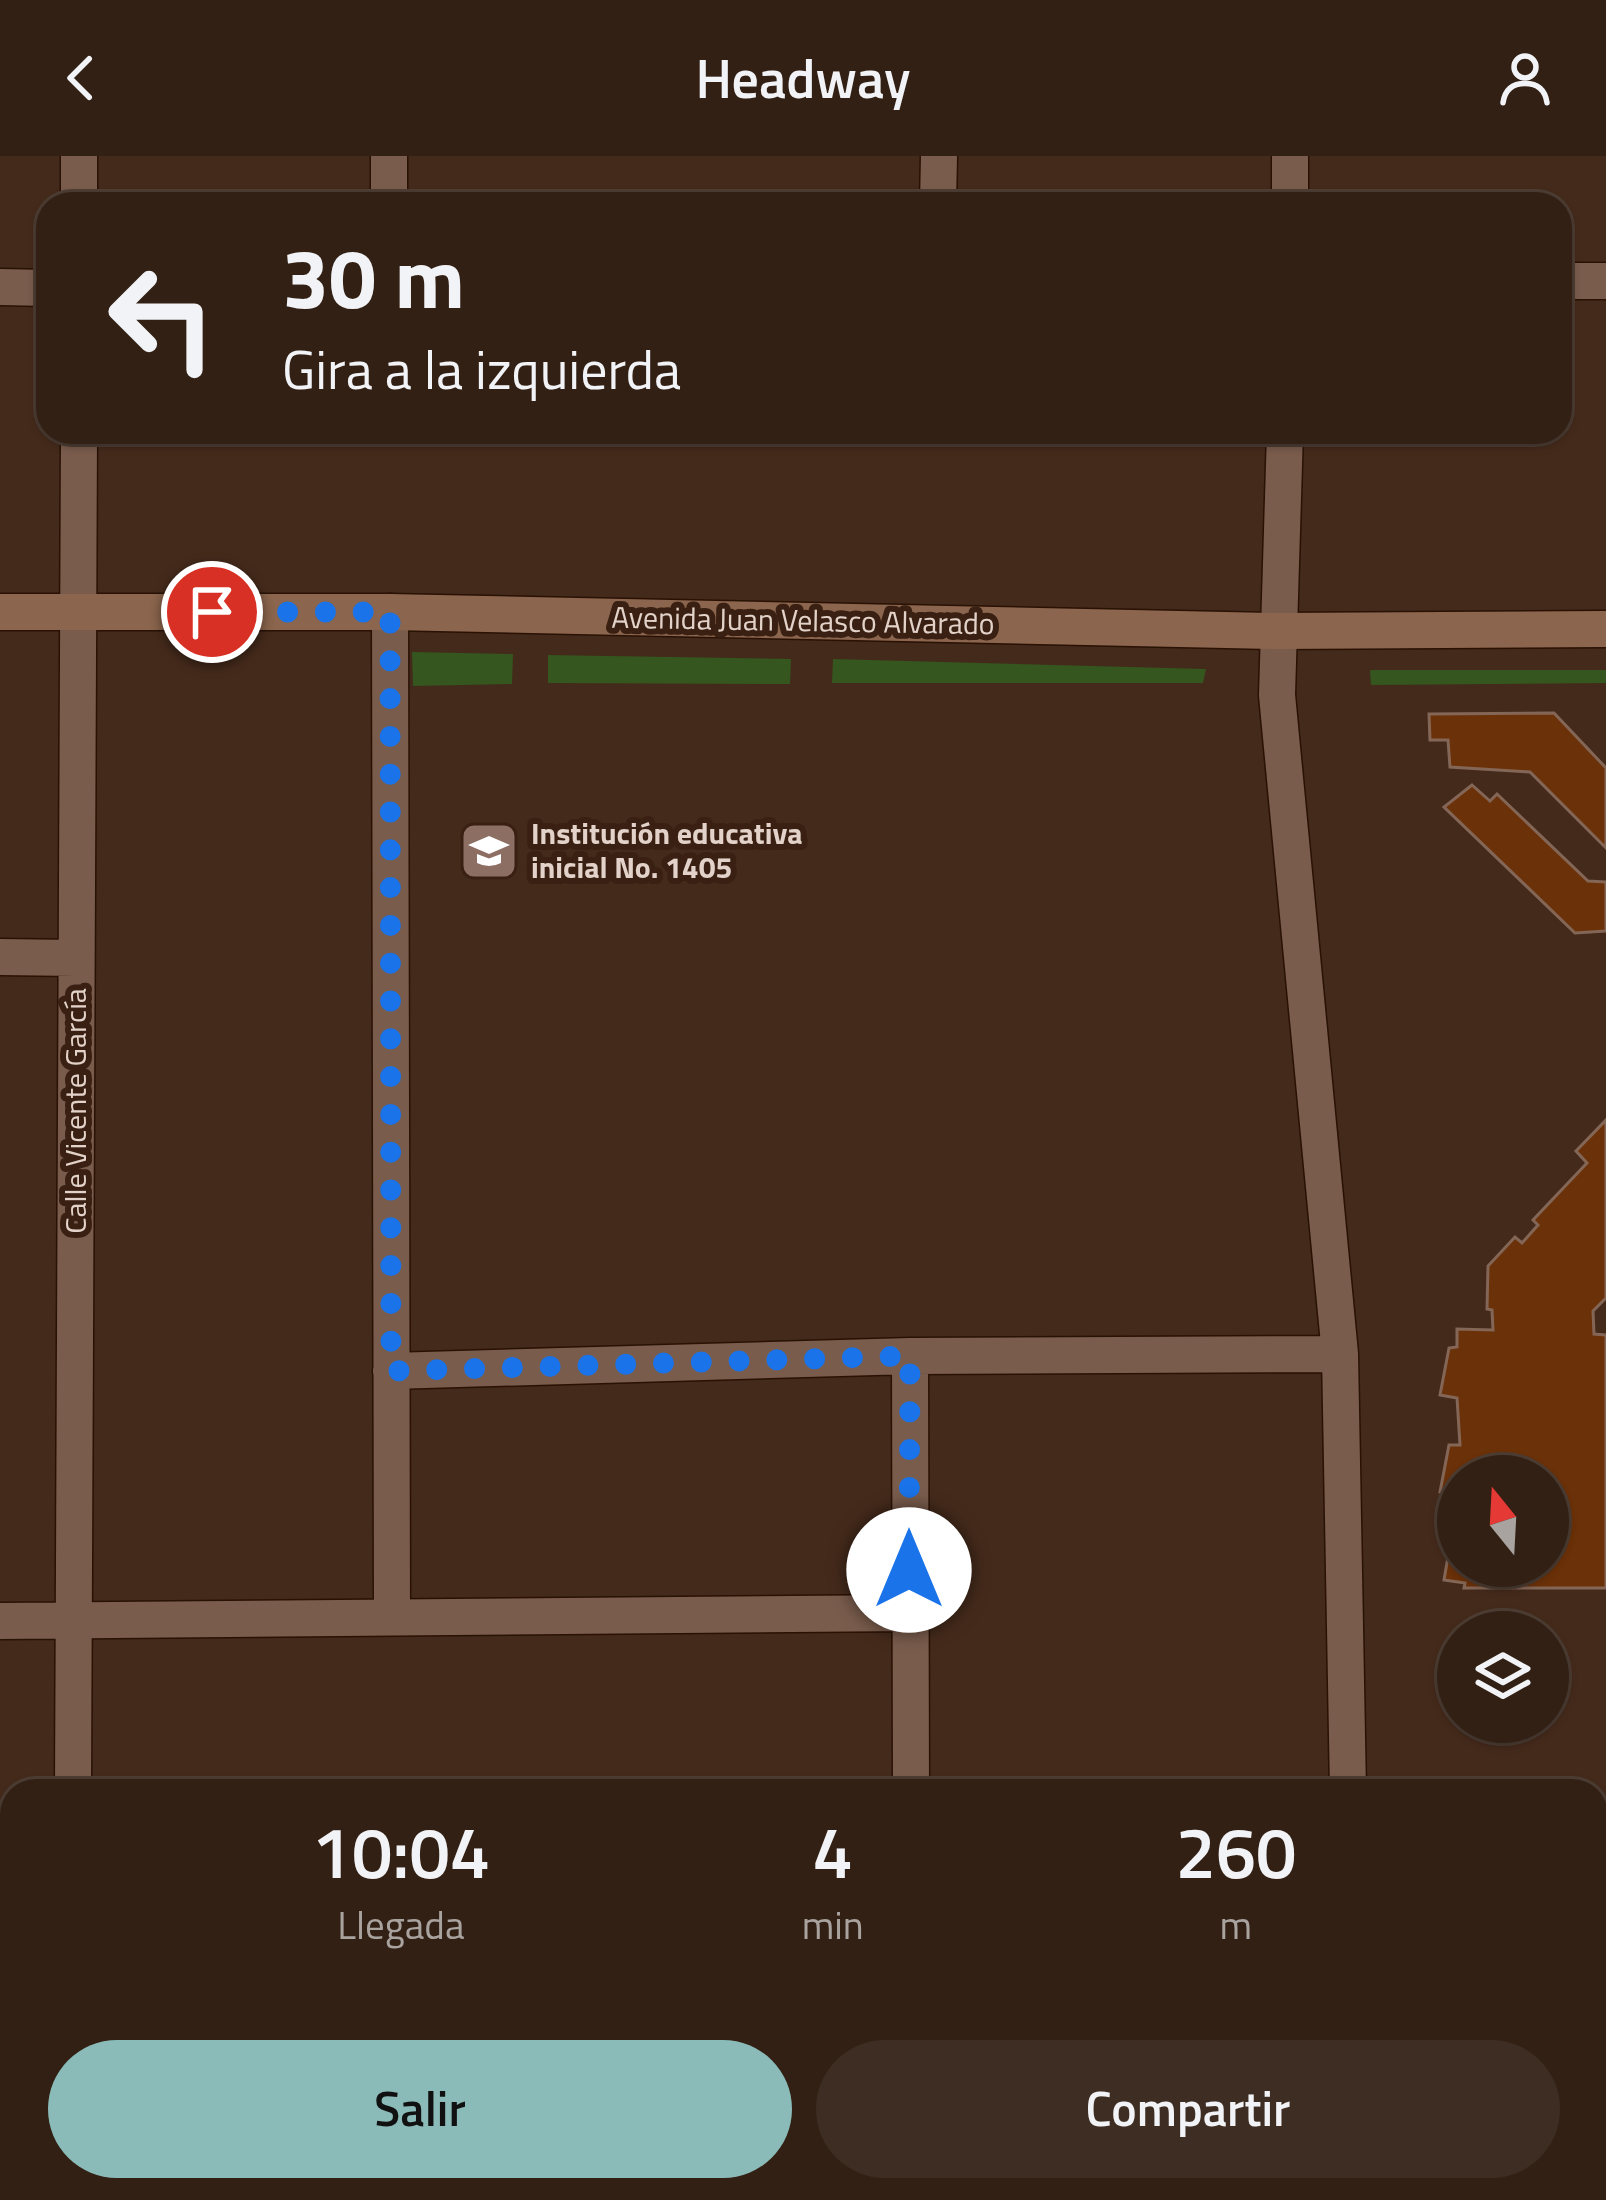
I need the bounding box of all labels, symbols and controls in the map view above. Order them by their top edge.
text: Headway [695,37,911,119]
icon: back [48,45,114,111]
icon: person [1492,45,1558,111]
text: 30 m [282,213,465,341]
icon: left [84,240,240,396]
text: Gira a la izquierda [282,328,681,410]
pin [161,561,263,663]
icon: arrive [179,579,245,645]
street label: Avenida Juan Velasco Alvarado [611,594,995,646]
place label: Institución educativa inicial No. 1405 [531,810,803,890]
school or university icon: Institución educativa inicial No. 1405 [458,820,520,882]
street label: Calle Vicente García [52,988,98,1234]
north arrow [1437,1455,1569,1587]
map controls [1437,1455,1569,1743]
position arrow [846,1507,972,1633]
button: layers [1437,1611,1569,1743]
text: 10:04 [312,1796,490,1906]
text: 4 [813,1796,853,1906]
text: 260 [1175,1796,1296,1906]
text: Llegada [337,1895,464,1954]
text: min [802,1895,864,1954]
text: m [1220,1895,1252,1954]
button: Salir [48,2040,792,2178]
button: Compartir [816,2040,1560,2178]

